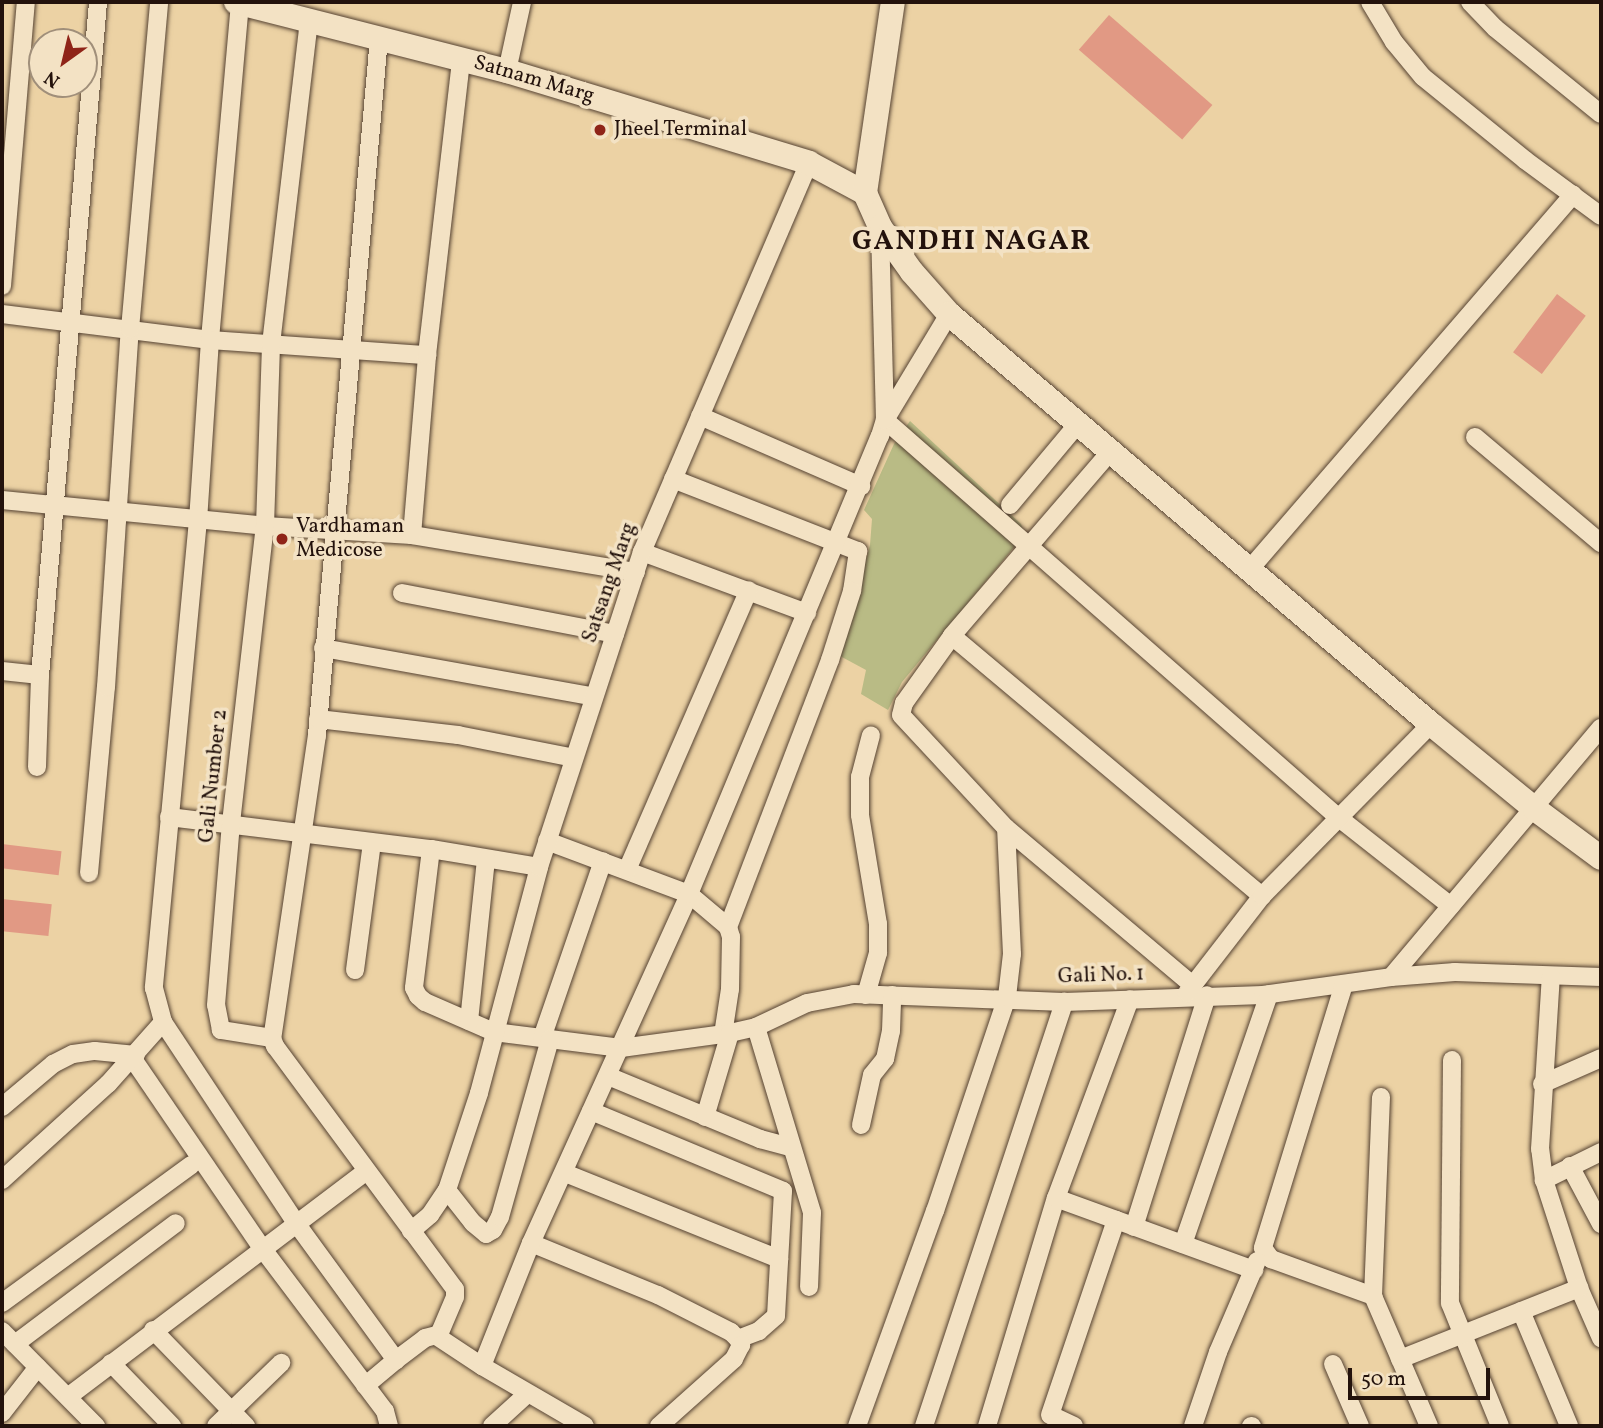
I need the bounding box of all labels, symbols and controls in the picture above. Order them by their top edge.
north arrow [28,28,98,98]
street label: Satnam Marg [471,51,597,109]
text: N [39,64,65,93]
place label: Jheel Terminal [614,117,748,143]
marker: Jheel Terminal [592,122,608,138]
district label: GANDHI NAGAR [853,225,1091,259]
place label: Vardhaman Medicose [296,514,404,564]
street label: Satsang Marg [578,520,642,646]
marker: Vardhaman Medicose [274,531,290,547]
street label: Gali Number 2 [194,708,234,844]
street label: Gali No. 1 [1057,962,1145,990]
scale bar [1351,1354,1493,1398]
text: 50 m [1361,1365,1406,1394]

